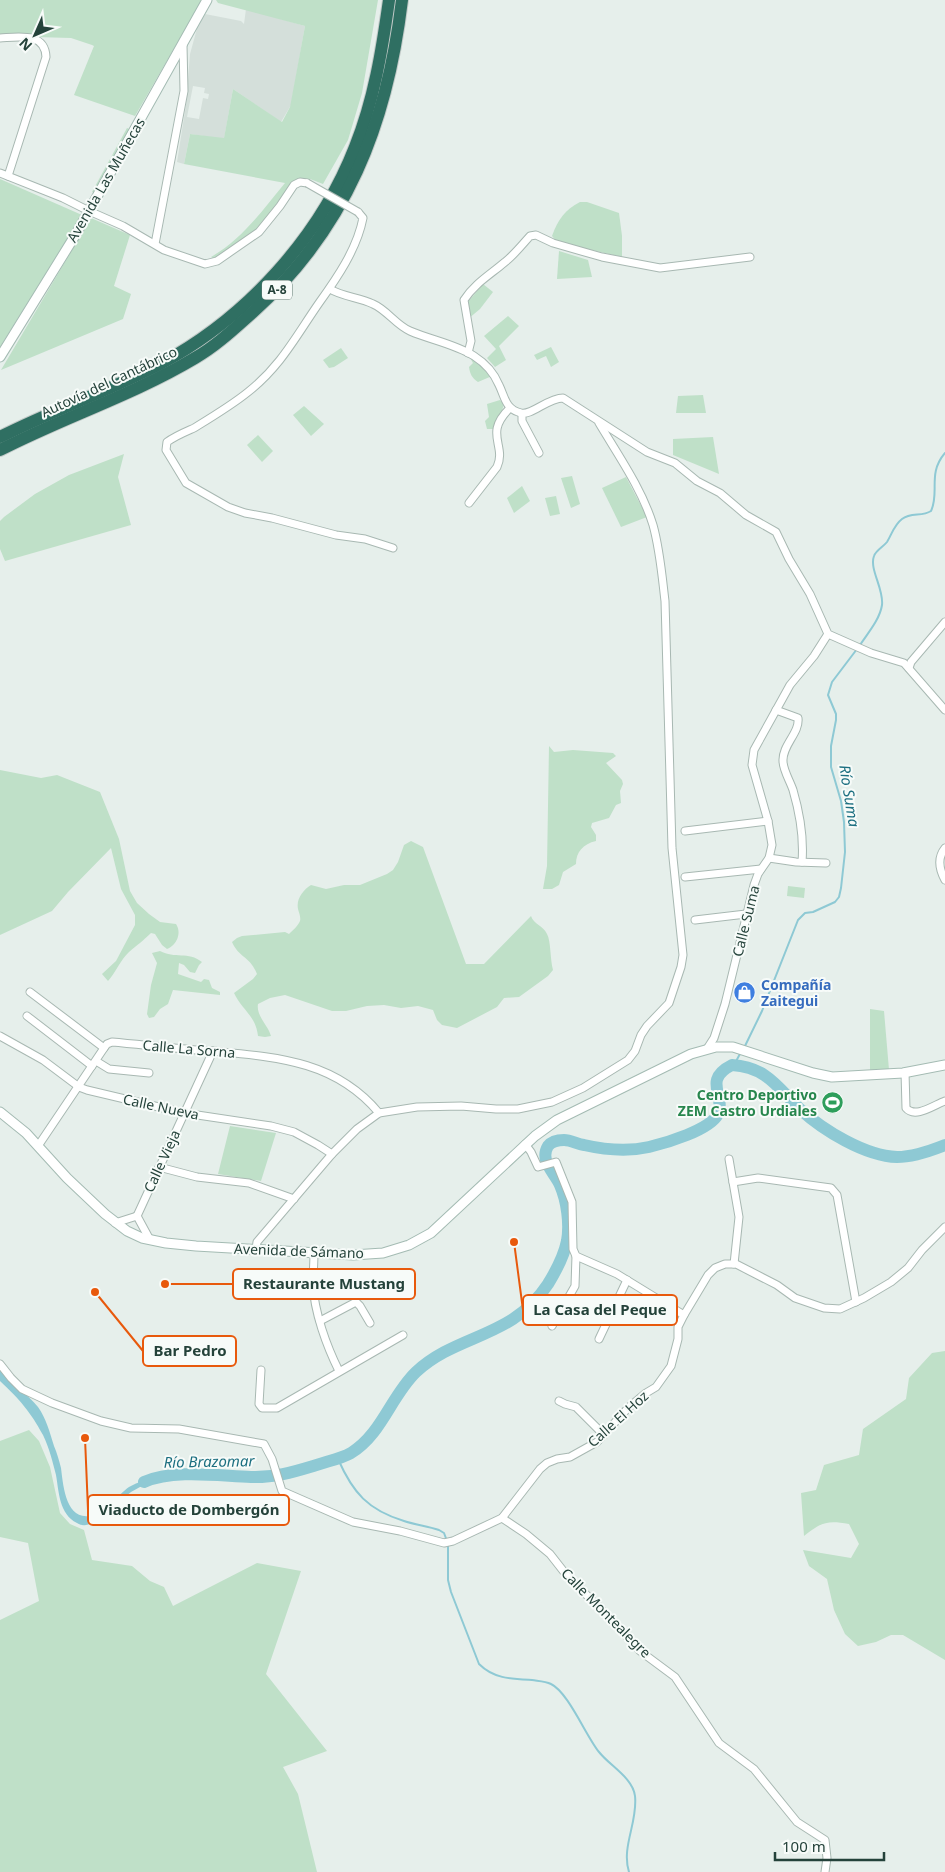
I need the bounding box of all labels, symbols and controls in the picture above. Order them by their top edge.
north arrow [10,10,60,60]
text: N [15,34,36,55]
street label: Avenida Las Muñecas [62,114,149,246]
road number: A-8 [262,280,292,300]
street label: Autovía del Cantábrico [38,342,180,421]
water label: Río Suma [835,763,865,829]
street label: Calle Suma [727,883,764,958]
place label: Compañía Zaitegui [761,975,831,1010]
shop icon: Compañía Zaitegui [733,981,757,1005]
street label: Calle La Sorna [142,1035,236,1062]
place label: Centro Deportivo ZEM Castro Urdiales [678,1085,817,1120]
street label: Calle Nueva [121,1089,201,1124]
sports icon: Centro Deportivo ZEM Castro Urdiales [821,1091,845,1115]
street label: Calle Vieja [139,1126,184,1195]
street label: Avenida de Sámano [234,1239,364,1262]
callout: Restaurante Mustang [233,1269,415,1299]
text: Restaurante Mustang [243,1273,405,1293]
callout: La Casa del Peque [523,1295,677,1325]
text: La Casa del Peque [533,1299,667,1319]
callout: Bar Pedro [143,1336,236,1366]
text: Bar Pedro [153,1340,227,1360]
street label: Calle El Hoz [583,1386,652,1451]
water label: Río Brazomar [163,1450,256,1472]
callout: Viaducto de Dombergón [88,1495,289,1525]
text: Viaducto de Dombergón [99,1499,279,1519]
street label: Calle Montealegre [557,1564,655,1662]
scale bar [775,1830,884,1862]
text: 100 m [782,1836,826,1856]

